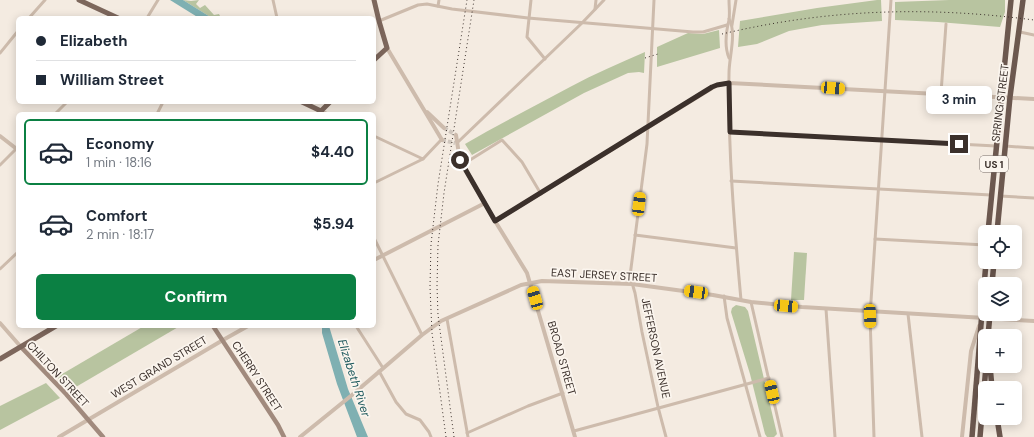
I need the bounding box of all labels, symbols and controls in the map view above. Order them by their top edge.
text: Elizabeth [60,31,128,51]
street label: SPRING STREET [988,63,1012,143]
text: William Street [60,70,164,90]
car [821,81,845,95]
callout: 3 min [926,86,992,114]
text: 3 min [942,91,976,108]
icon: car [38,134,74,170]
text: Economy [86,134,154,154]
route end [950,135,968,153]
text: $4.40 [311,142,354,162]
route start [451,151,469,169]
text: 1 min · 18:16 [86,154,152,171]
road number: US 1 [980,156,1008,172]
car [632,191,646,217]
icon: car [38,206,74,242]
text: Comfort [86,206,147,226]
text: $5.94 [313,214,354,234]
map controls [978,225,1022,425]
button: locate [978,225,1022,269]
text: 2 min · 18:17 [86,226,154,243]
street label: EAST JERSEY STREET [550,265,658,285]
button: Confirm [36,274,356,320]
button: layers [978,277,1022,321]
car [683,284,709,300]
car [526,285,544,311]
street label: JEFFERSON AVENUE [638,296,674,400]
car [774,299,798,313]
car [864,304,876,328]
street label: BROAD STREET [545,319,579,397]
button: + [978,329,1022,373]
street label: WEST GRAND STREET [108,333,210,401]
water label: Elizabeth River [334,337,374,420]
street label: CHILTON STREET [24,338,92,410]
street label: CHERRY STREET [229,338,285,414]
car [763,379,781,405]
button: − [978,381,1022,425]

